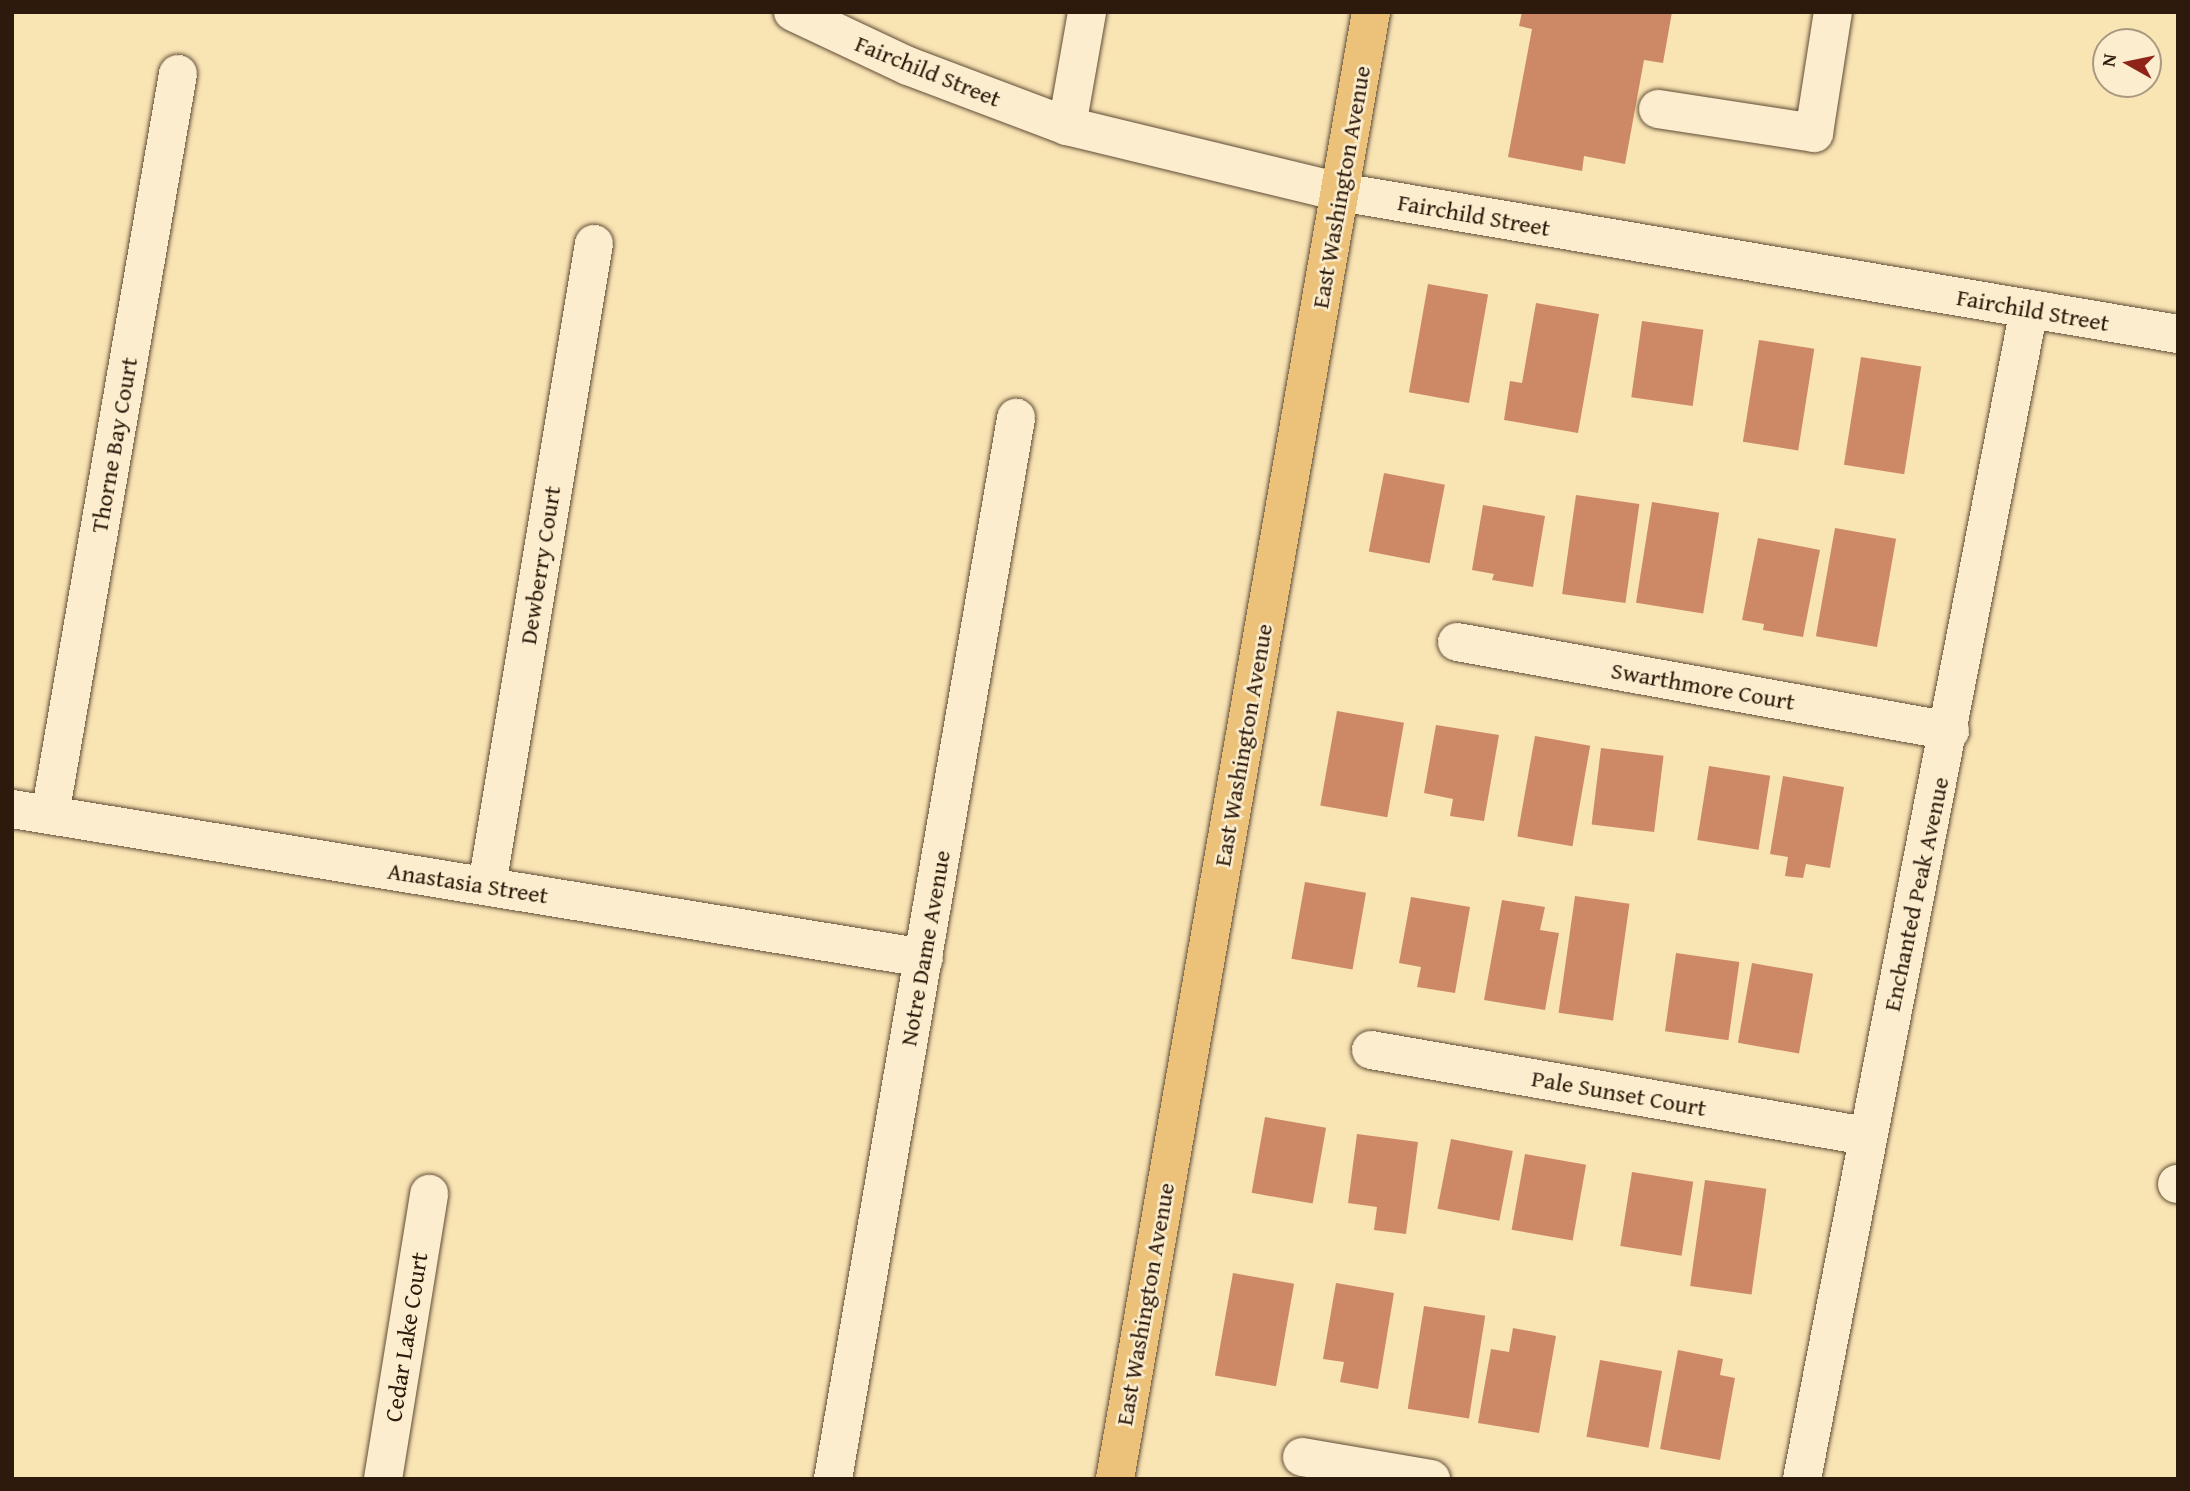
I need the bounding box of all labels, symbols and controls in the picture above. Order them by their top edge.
north arrow [2092,28,2162,98]
street label: Fairchild Street [851,29,1005,113]
text: N [2093,52,2123,68]
street label: East Washington Avenue [1305,63,1377,311]
street label: Fairchild Street [1395,187,1553,243]
street label: Fairchild Street [1954,282,2112,338]
street label: Thorne Bay Court [84,355,144,535]
street label: Dewberry Court [513,484,567,646]
street label: East Washington Avenue [1207,621,1279,869]
street label: Swarthmore Court [1609,656,1797,716]
street label: Enchanted Peak Avenue [1877,774,1955,1014]
street label: Notre Dame Avenue [894,848,956,1048]
street label: Anastasia Street [386,856,550,910]
street label: Pale Sunset Court [1529,1063,1709,1123]
street label: East Washington Avenue [1109,1180,1181,1428]
street label: Cedar Lake Court [378,1250,434,1424]

